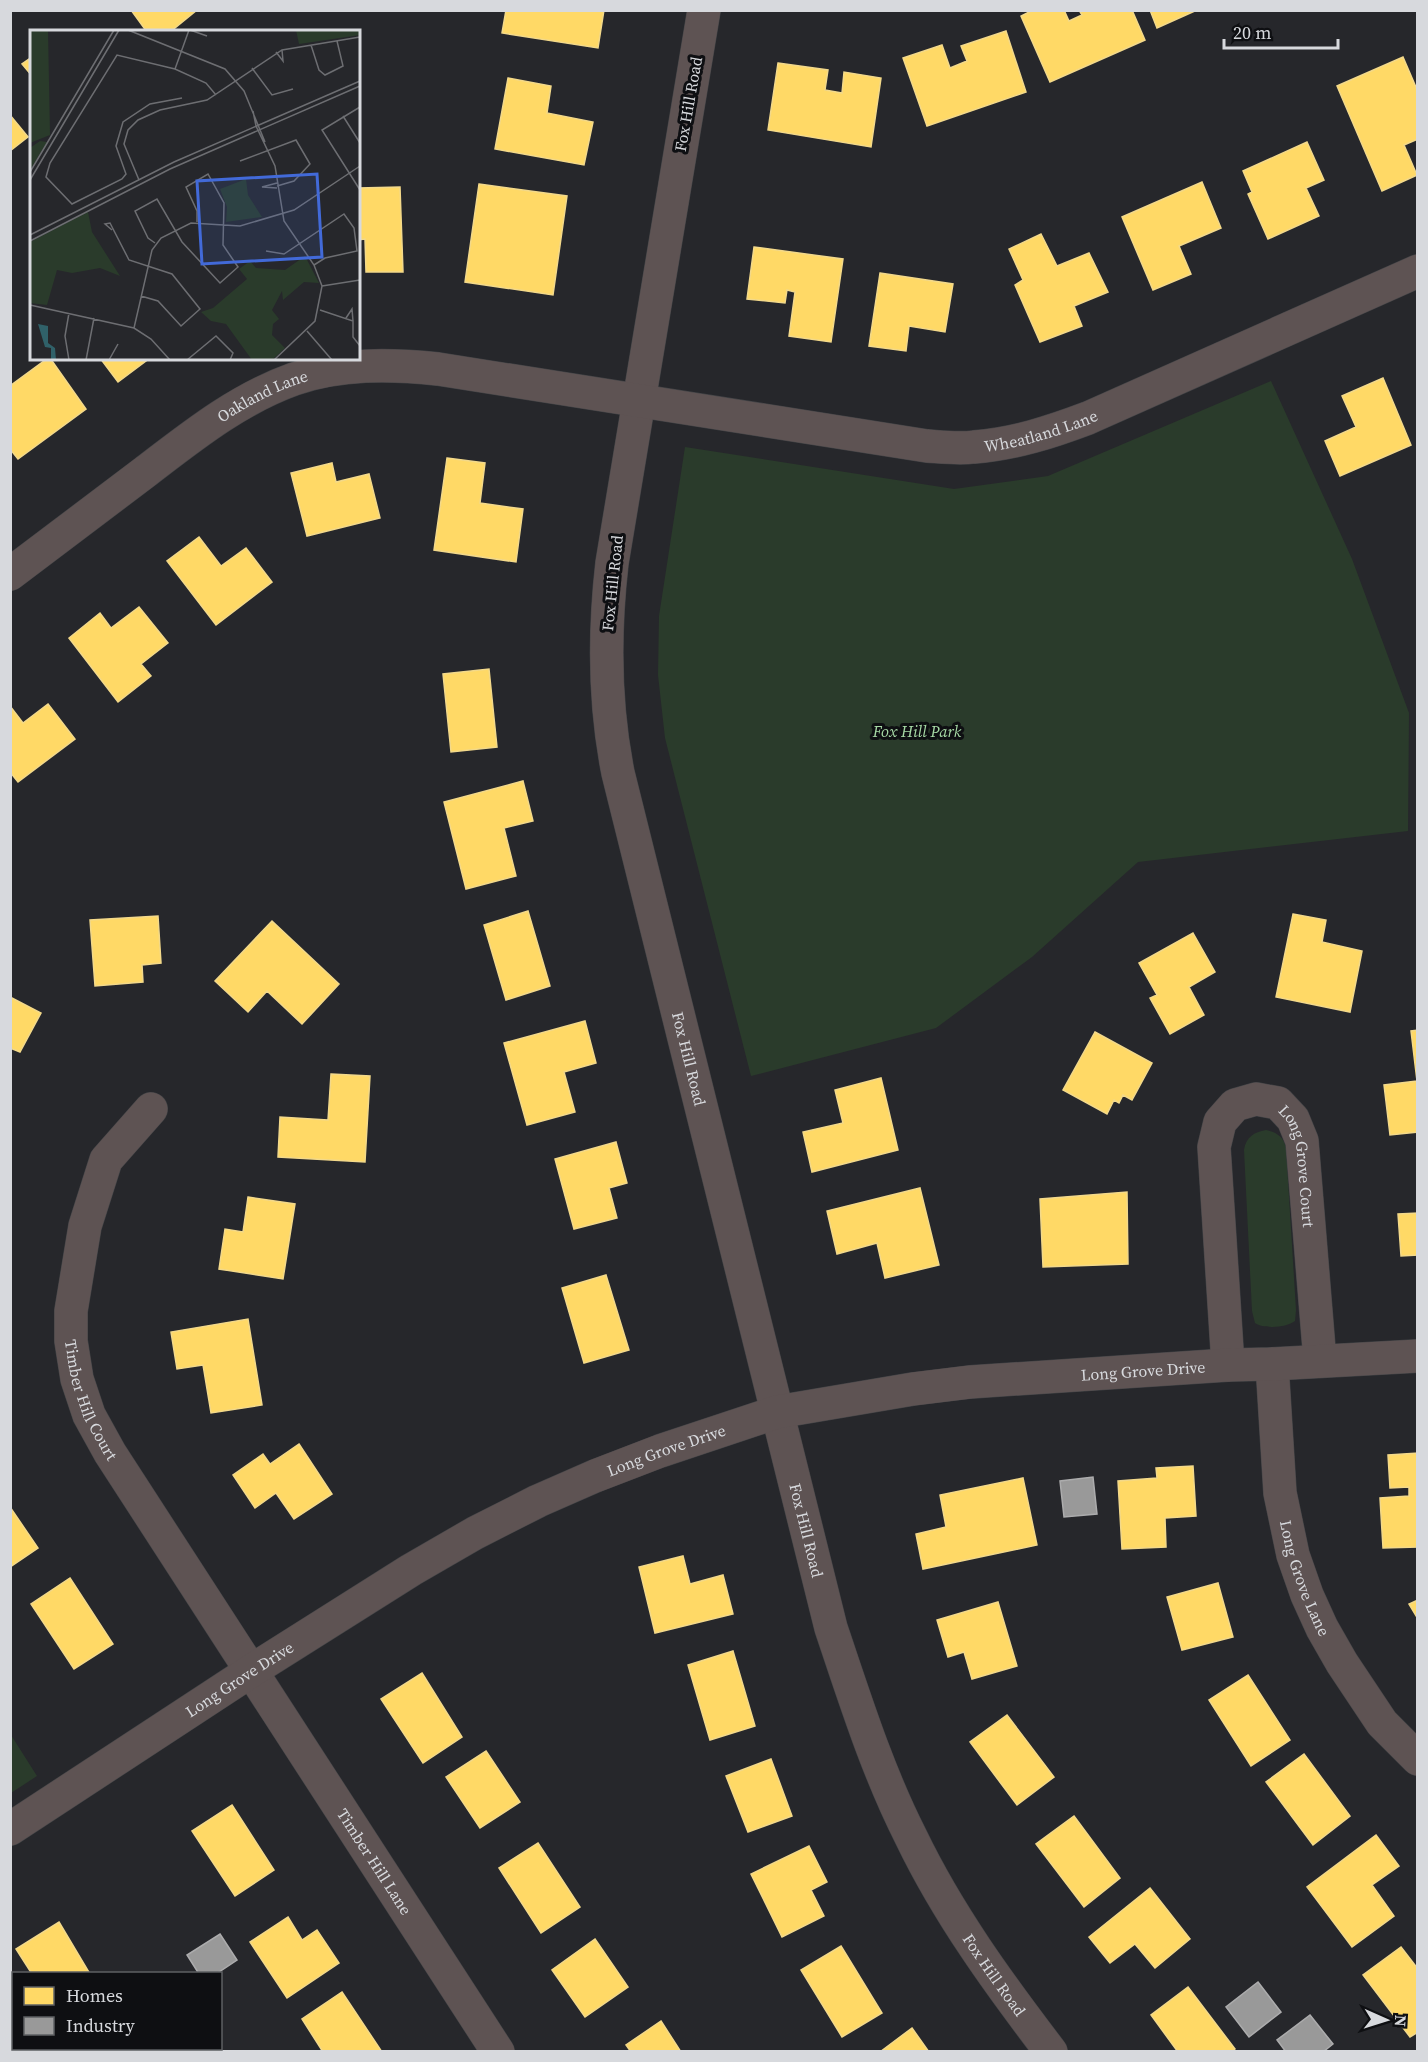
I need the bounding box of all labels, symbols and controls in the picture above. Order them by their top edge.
scale bar [1224,12,1338,50]
text: 20 m [1233,20,1271,45]
inset map [30,30,360,360]
street label: Fox Hill Road [669,55,707,153]
street label: Oakland Lane [213,364,310,427]
street label: Wheatland Lane [983,404,1101,457]
street label: Fox Hill Road [596,534,628,632]
park label: Fox Hill Park [872,720,962,742]
street label: Fox Hill Road [667,1009,711,1108]
street label: Long Grove Court [1274,1100,1320,1229]
street label: Timber Hill Court [60,1338,123,1465]
street label: Long Grove Drive [1080,1356,1206,1386]
street label: Long Grove Drive [604,1419,728,1481]
street label: Fox Hill Road [784,1481,829,1580]
street label: Long Grove Lane [1275,1518,1335,1640]
street label: Long Grove Drive [181,1636,298,1722]
street label: Timber Hill Lane [332,1804,417,1919]
street label: Fox Hill Road [958,1929,1031,2021]
legend [12,1972,222,2050]
text: Homes [66,1983,123,2008]
north arrow [1356,1990,1416,2050]
text: Industry [66,2013,136,2038]
text: N [1390,2014,1412,2028]

